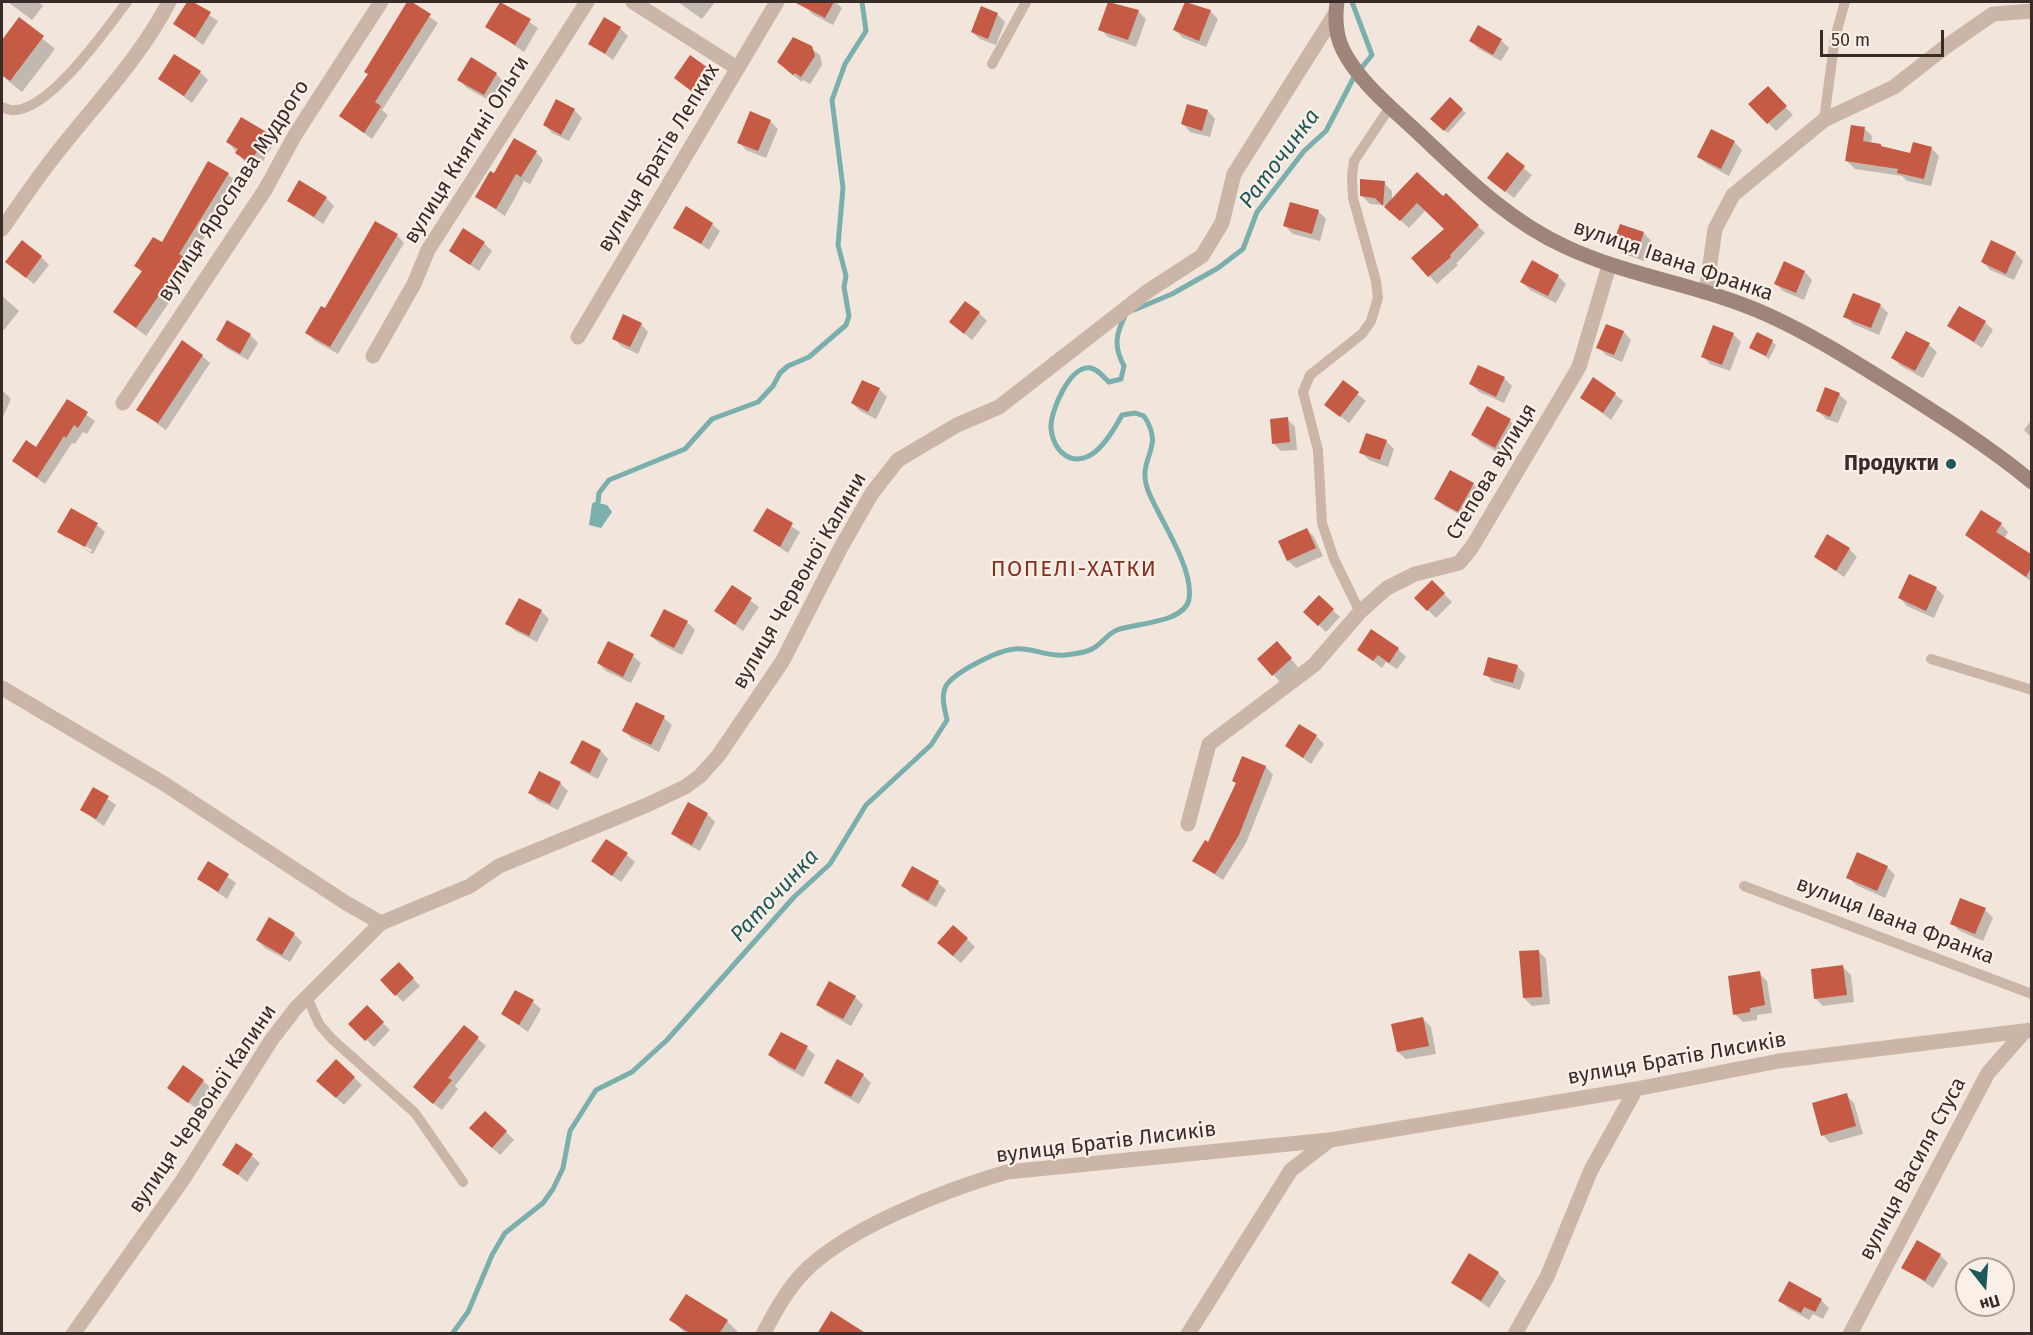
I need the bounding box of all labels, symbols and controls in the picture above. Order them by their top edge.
scale bar [1823,18,1948,56]
text: 50 m [1831,29,1870,51]
street label: вулиця Княгині Ольги [399,51,535,249]
street label: вулиця Братів Лепких [593,59,725,257]
street label: вулиця Ярослава Мудрого [153,76,315,306]
water label: Раточинка [1234,104,1326,214]
street label: вулиця Івана Франка [1570,215,1776,307]
street label: Степова вулиця [1441,399,1543,545]
place label: Продукти [1844,451,1939,477]
marker: Продукти [1944,457,1958,471]
street label: вулиця Червоної Калини [728,468,872,694]
district label: ПОПЕЛІ-ХАТКИ [991,557,1157,583]
water label: Раточинка [725,844,825,948]
street label: вулиця Івана Франка [1793,872,1997,970]
street label: вулиця Червоної Калини [124,1000,282,1218]
street label: вулиця Братів Лисиків [1566,1027,1788,1091]
street label: вулиця Василя Стуса [1854,1073,1972,1265]
street label: вулиця Братів Лисиків [994,1117,1218,1169]
north arrow [1955,1257,2015,1317]
text: Пн [1977,1291,2002,1315]

